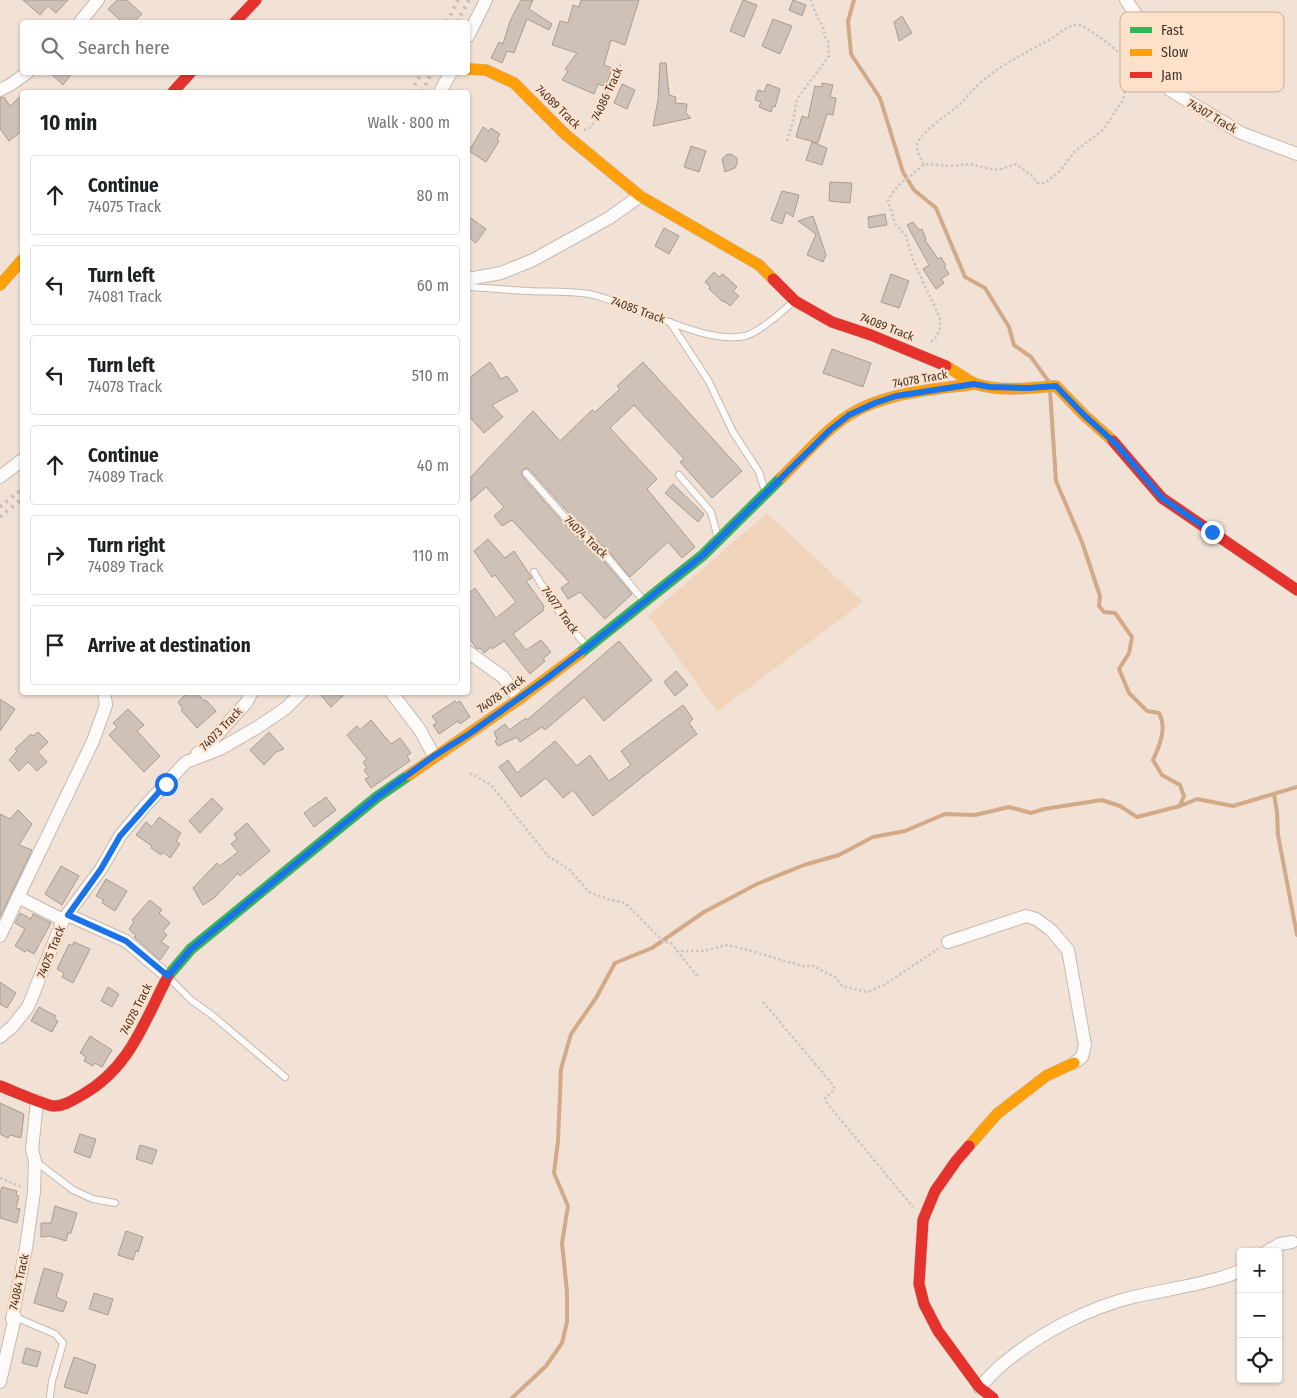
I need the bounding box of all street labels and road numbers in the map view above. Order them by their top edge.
street label: 74086 Track [589,65,626,123]
street label: 74089 Track [533,82,584,132]
street label: 74307 Track [1185,96,1240,136]
street label: 74085 Track [609,294,667,326]
street label: 74089 Track [858,310,916,344]
street label: 74078 Track [892,367,949,391]
street label: 74074 Track [561,513,611,561]
street label: 74077 Track [539,584,582,637]
street label: 74078 Track [474,672,528,716]
street label: 74073 Track [197,704,245,754]
street label: 74075 Track [34,924,68,980]
street label: 74078 Track [117,981,155,1037]
street label: 74084 Track [6,1252,32,1311]

